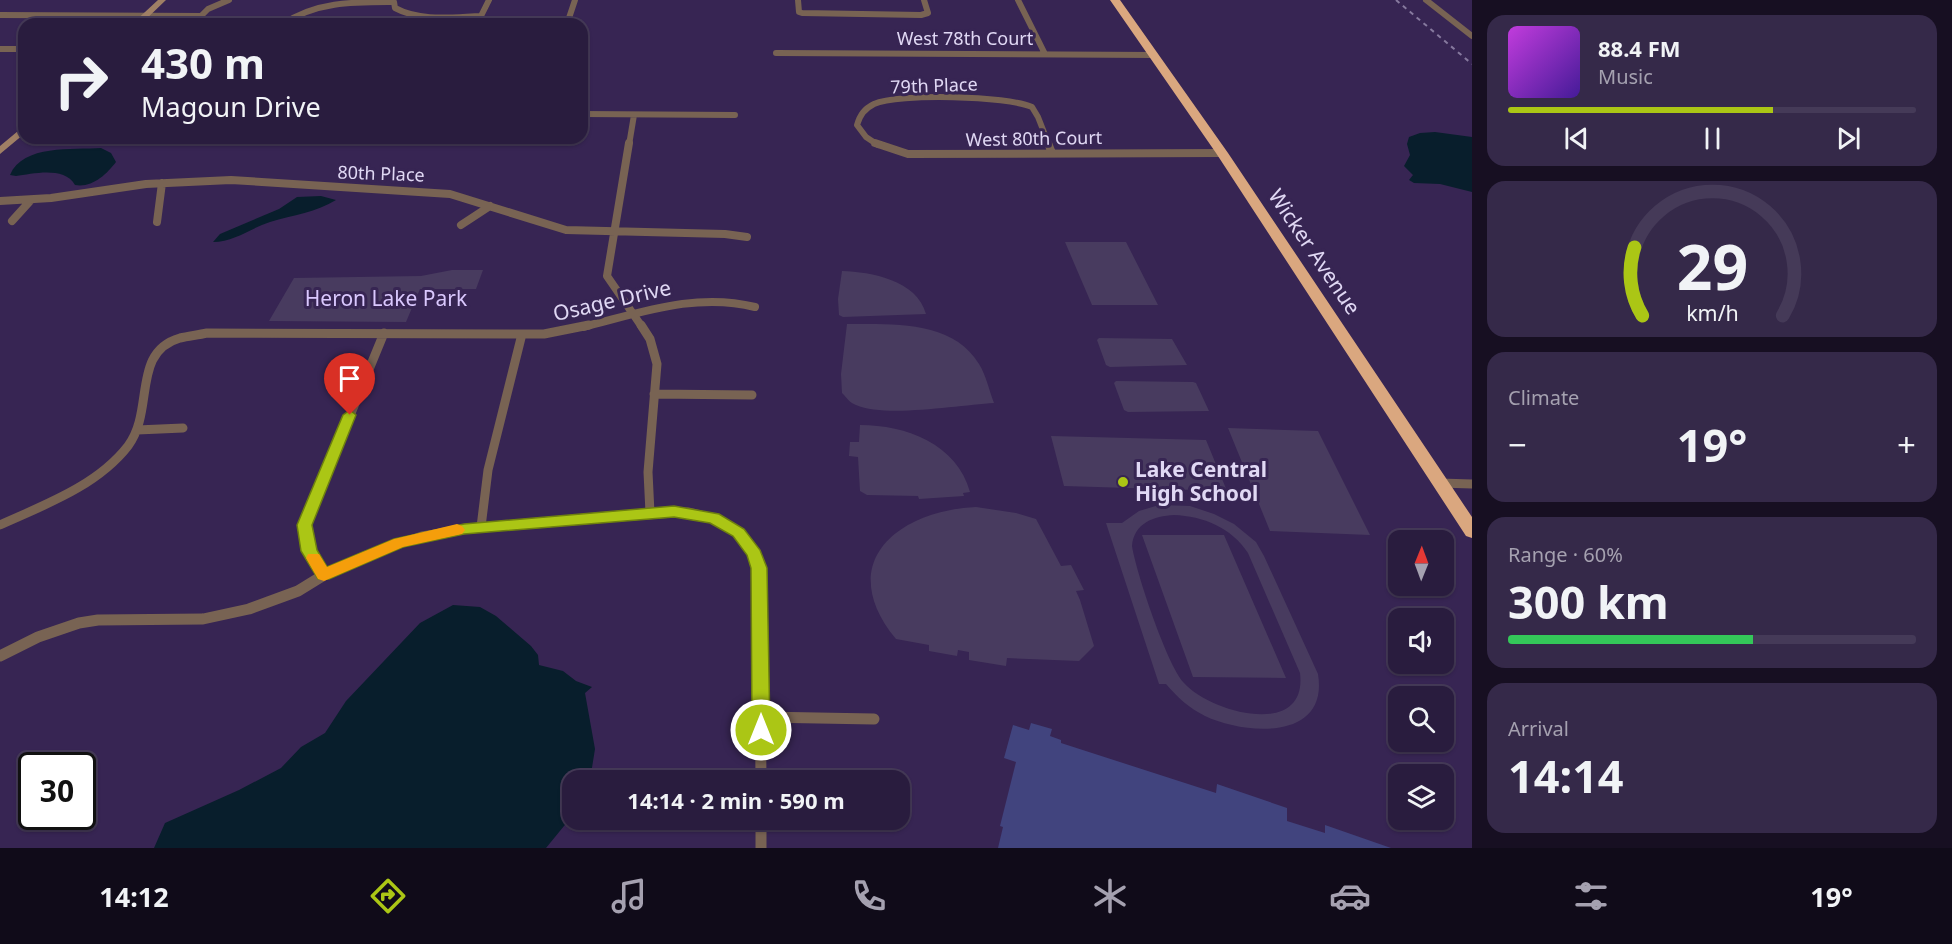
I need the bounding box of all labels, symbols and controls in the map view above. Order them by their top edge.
street label: West 78th Court [897,26,1034,50]
text: 88.4 FM [1598,33,1680,63]
text: 430 m [141,34,265,91]
icon: right [42,42,120,120]
text: Music [1598,63,1653,90]
street label: 79th Place [890,71,978,99]
text: Magoun Drive [141,88,321,125]
icon: previous [1560,122,1593,155]
icon: pause [1696,122,1729,155]
icon: next [1832,122,1865,155]
street label: West 80th Court [966,125,1103,151]
street label: 80th Place [337,159,425,187]
street label: Wicker Avenue [1262,183,1367,320]
text: 29 [1676,223,1748,308]
street label: Osage Drive [550,273,674,327]
park label: Heron Lake Park [305,284,468,312]
text: km/h [1686,298,1738,327]
pin [324,353,375,415]
icon: arrive [333,362,366,395]
text: Climate [1508,384,1579,411]
text: 19° [1677,414,1747,475]
text: − [1508,422,1527,467]
text: + [1897,422,1916,467]
place label: Lake Central High School [1135,455,1267,507]
marker: Lake Central High School [1116,475,1130,489]
north arrow [1388,530,1454,596]
map controls [1388,530,1454,830]
text: Range · 60% [1508,541,1623,568]
text: 300 km [1508,571,1669,632]
button: sound [1388,608,1454,674]
button: search [1388,686,1454,752]
position arrow [729,698,793,762]
text: Arrival [1508,715,1569,742]
text: 14:14 [1508,745,1624,806]
speed limit sign: 30 [18,752,96,830]
button: layers [1388,764,1454,830]
text: 14:14 · 2 min · 590 m [627,785,845,815]
icon: directions [367,875,409,917]
icon: music [608,875,650,917]
icon: phone [848,875,890,917]
icon: climate [1089,875,1131,917]
icon: car [1329,875,1371,917]
icon: filters [1570,875,1612,917]
text: 14:12 [99,878,169,915]
text: 19° [1810,878,1853,915]

